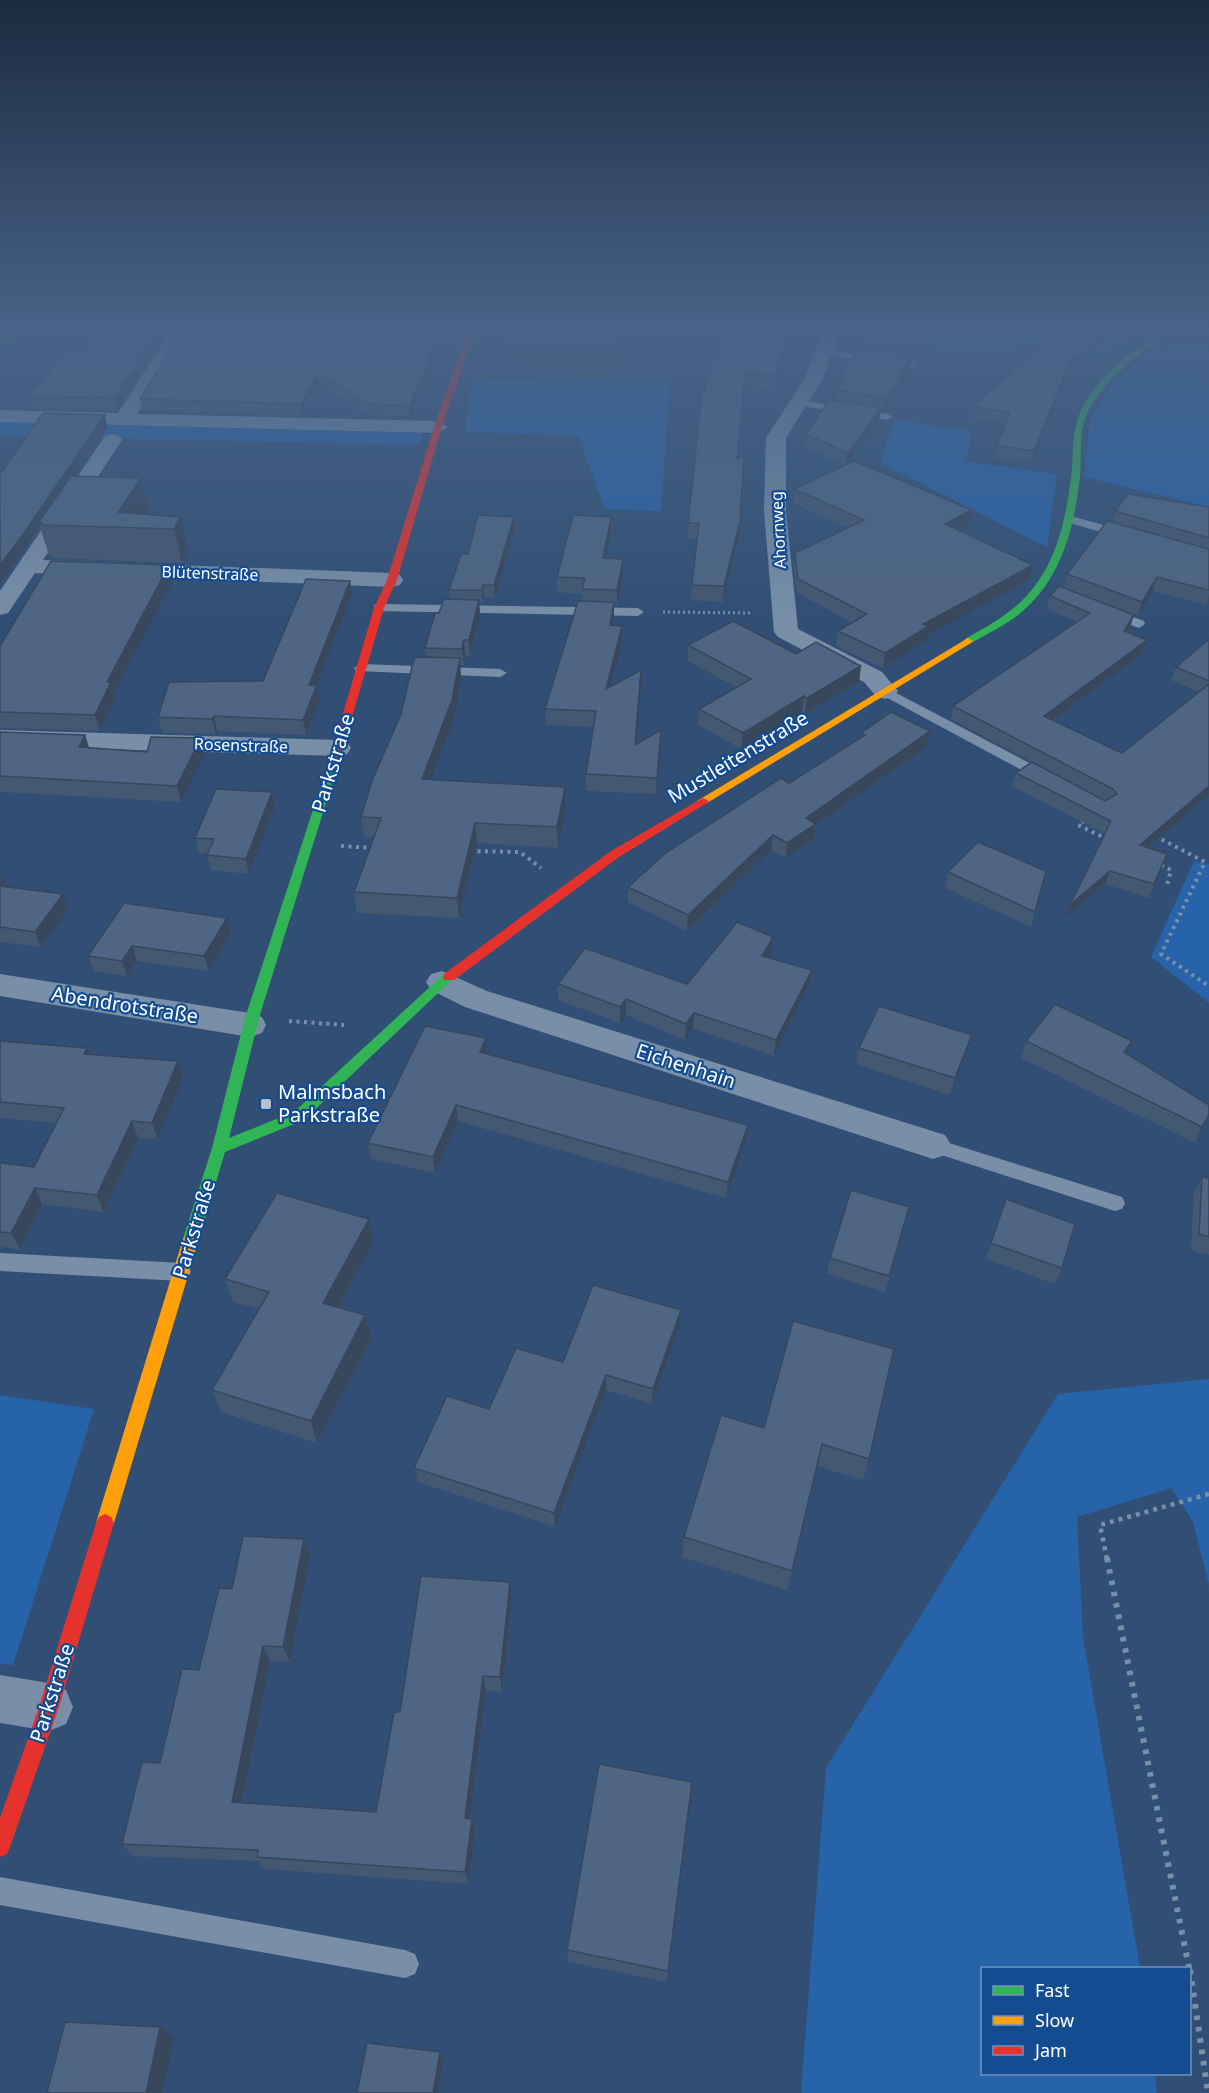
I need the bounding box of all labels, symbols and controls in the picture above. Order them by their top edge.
street label: Ahornweg [765,491,791,569]
street label: Blütenstraße [161,560,259,586]
street label: Mustleitenstraße [662,704,813,809]
street label: Parkstraße [305,710,360,816]
street label: Rosenstraße [194,732,288,758]
street label: Abendrotstraße [50,980,200,1029]
street label: Eichenhain [633,1037,739,1094]
place label: Malmsbach Parkstraße [278,1078,386,1128]
marker: Malmsbach Parkstraße [259,1097,273,1111]
street label: Parkstraße [166,1176,221,1282]
street label: Parkstraße [23,1640,80,1746]
legend [981,1967,1191,2075]
text: Fast [1035,1978,1070,2002]
text: Slow [1035,2008,1074,2032]
text: Jam [1033,2038,1067,2062]

